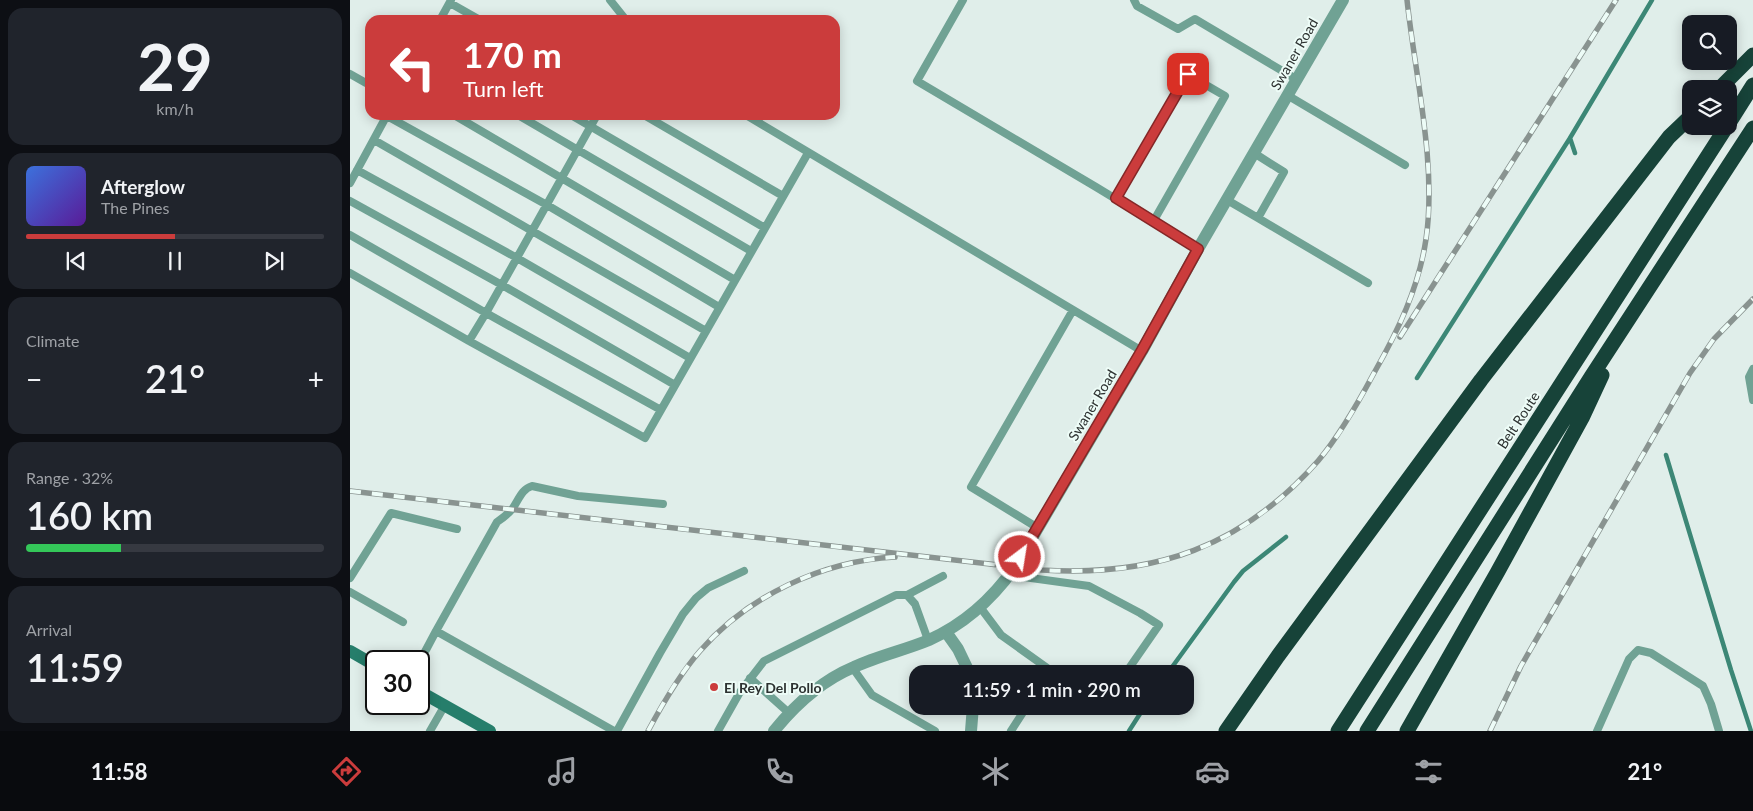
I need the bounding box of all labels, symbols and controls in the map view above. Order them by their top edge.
street label: Swaner Road [1267,15,1321,93]
map controls [1682,15,1737,135]
button: search [1682,15,1737,70]
text: 29 [137,27,213,105]
text: 170 m [463,33,562,75]
icon: left [380,35,445,100]
pin [1167,53,1209,95]
icon: arrive [1174,60,1202,88]
text: Turn left [463,75,544,102]
button: layers [1682,80,1737,135]
text: km/h [156,99,194,118]
text: Afterglow [101,175,185,198]
text: The Pines [101,198,170,217]
icon: previous [62,247,90,275]
icon: pause [161,247,189,275]
icon: next [260,247,288,275]
text: Climate [26,331,79,350]
text: 21° [145,355,205,401]
text: − [26,362,42,396]
text: + [308,362,324,396]
street label: Swaner Road [1064,366,1120,444]
street label: Belt Route [1493,388,1543,452]
text: Range · 32% [26,468,113,487]
text: 160 km [26,492,153,538]
position arrow [993,530,1045,582]
text: Arrival [26,620,72,639]
text: 11:59 [26,644,124,690]
speed limit sign: 30 [365,650,430,715]
text: 11:59 · 1 min · 290 m [962,678,1141,701]
place label: El Rey Del Pollo [724,679,821,696]
marker: El Rey Del Pollo [708,681,720,693]
icon: directions [329,754,364,789]
icon: music [545,754,580,789]
icon: phone [762,754,797,789]
icon: climate [978,754,1013,789]
icon: car [1195,754,1230,789]
icon: filters [1411,754,1446,789]
text: 11:58 [91,758,147,785]
text: 21° [1628,758,1662,785]

